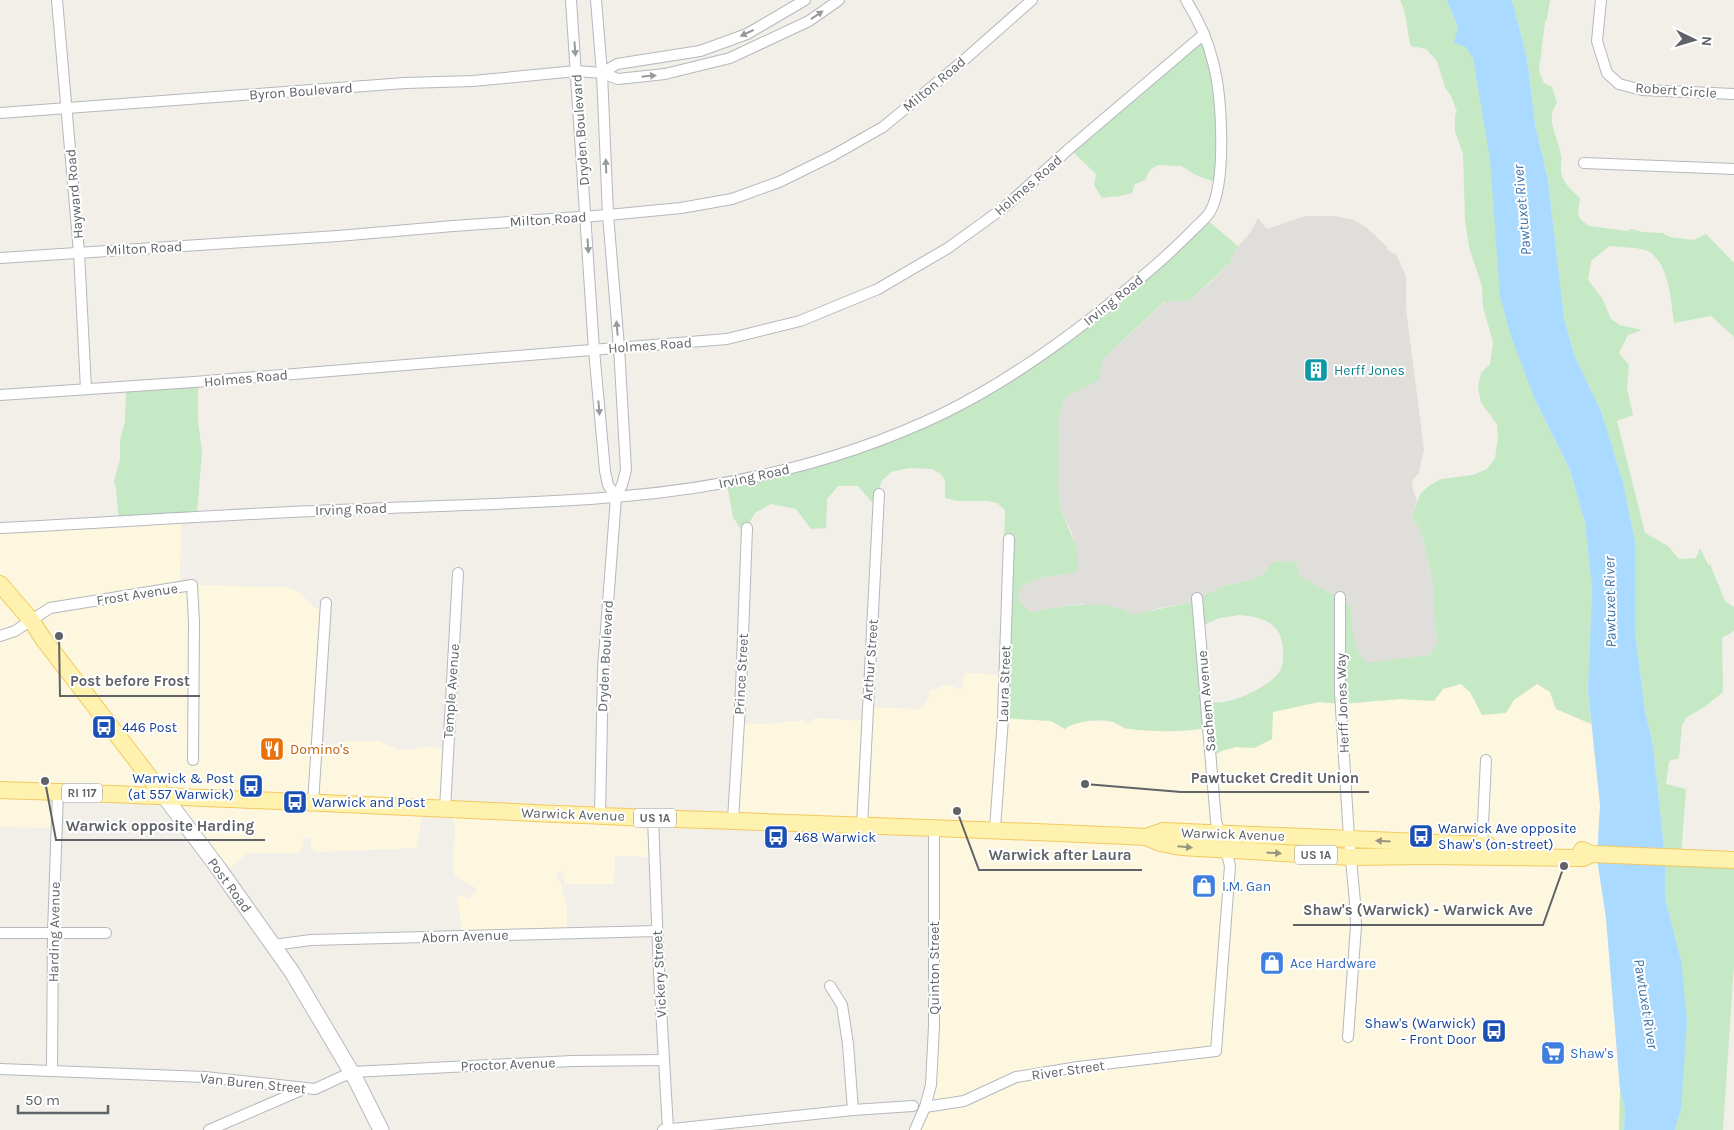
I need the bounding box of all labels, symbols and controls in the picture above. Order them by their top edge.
one-way arrow [810,10,824,20]
north arrow [1669,15,1719,65]
one-way arrow [740,29,755,38]
text: N [1698,35,1715,47]
one-way arrow [571,41,579,57]
street label: Milton Road [899,53,969,116]
one-way arrow [641,72,657,80]
street label: Dryden Boulevard [568,73,593,186]
street label: Byron Boulevard [249,79,353,104]
street label: Robert Circle [1635,79,1717,102]
street label: Hayward Road [62,148,87,240]
street label: Holmes Road [991,151,1066,219]
one-way arrow [601,158,609,174]
water label: Pawtuxet River [1509,163,1535,256]
street label: Milton Road [509,208,587,231]
street label: Milton Road [105,238,183,259]
one-way arrow [584,238,592,254]
street label: Irving Road [1080,271,1147,330]
one-way arrow [613,320,621,336]
street label: Holmes Road [607,334,693,357]
building icon: Herff Jones [1303,357,1329,383]
place label: Herff Jones [1334,362,1405,379]
street label: Holmes Road [203,366,289,391]
one-way arrow [596,400,604,416]
street label: Irving Road [717,461,791,492]
street label: Irving Road [315,500,387,519]
water label: Pawtuxet River [1600,555,1620,648]
street label: Frost Avenue [95,580,179,609]
street label: Dryden Boulevard [594,600,617,712]
street label: Arthur Street [859,618,882,702]
street label: Prince Street [731,633,752,715]
street label: Temple Avenue [440,643,463,739]
street label: Laura Street [995,645,1014,723]
street label: Sachem Avenue [1194,650,1219,752]
street label: Herff Jones Way [1332,652,1353,753]
callout: Post before Frost [60,666,200,696]
text: Post before Frost [70,672,190,690]
bus stop icon: 446 Post [91,714,117,740]
place label: 446 Post [122,719,177,736]
restaurant icon: Domino's [259,736,285,762]
place label: Domino's [290,741,350,758]
callout: Pawtucket Credit Union [1181,762,1369,792]
text: Pawtucket Credit Union [1191,769,1359,787]
place label: Warwick & Post (at 557 Warwick) [128,770,234,803]
bus stop icon: Warwick & Post (at 557 Warwick) [238,773,264,799]
road number: RI 117 [62,784,102,802]
bus stop icon: Warwick and Post [282,789,308,815]
place label: Warwick and Post [312,794,425,811]
street label: Warwick Avenue [521,804,625,825]
road number: US 1A [634,808,676,828]
callout: Warwick opposite Harding [56,810,265,840]
text: Warwick opposite Harding [66,817,254,835]
place label: Warwick Ave opposite Shaw's (on-street) [1438,820,1577,853]
bus stop icon: Warwick Ave opposite Shaw's (on-street) [1408,823,1434,849]
bus stop icon: 468 Warwick [763,824,789,850]
street label: Warwick Avenue [1181,824,1285,845]
place label: 468 Warwick [794,829,876,846]
one-way arrow [1375,836,1391,844]
callout: Warwick after Laura [979,840,1142,870]
one-way arrow [1177,843,1193,851]
text: Warwick after Laura [988,846,1132,864]
road number: US 1A [1295,846,1337,864]
one-way arrow [1267,850,1283,858]
street label: Post Road [204,855,255,916]
shop icon: I.M. Gan [1191,873,1217,899]
place label: I.M. Gan [1222,878,1271,895]
street label: Harding Avenue [45,882,64,982]
callout: Shaw's (Warwick) - Warwick Ave [1293,895,1543,925]
text: Shaw's (Warwick) - Warwick Ave [1303,901,1533,919]
street label: Quinton Street [926,921,943,1015]
street label: Aborn Avenue [421,926,509,947]
street label: Vickery Street [649,930,670,1018]
shop icon: Ace Hardware [1259,950,1285,976]
place label: Ace Hardware [1290,955,1376,972]
water label: Pawtuxet River [1630,957,1662,1051]
place label: Shaw's (Warwick) - Front Door [1364,1015,1477,1048]
bus stop icon: Shaw's (Warwick) - Front Door [1481,1018,1507,1044]
supermarket icon: Shaw's [1540,1040,1566,1066]
place label: Shaw's [1570,1045,1614,1062]
street label: Proctor Avenue [460,1054,556,1075]
street label: River Street [1030,1057,1106,1084]
street label: Van Buren Street [199,1069,307,1098]
scale bar [18,1082,108,1114]
text: 50 m [25,1091,60,1109]

